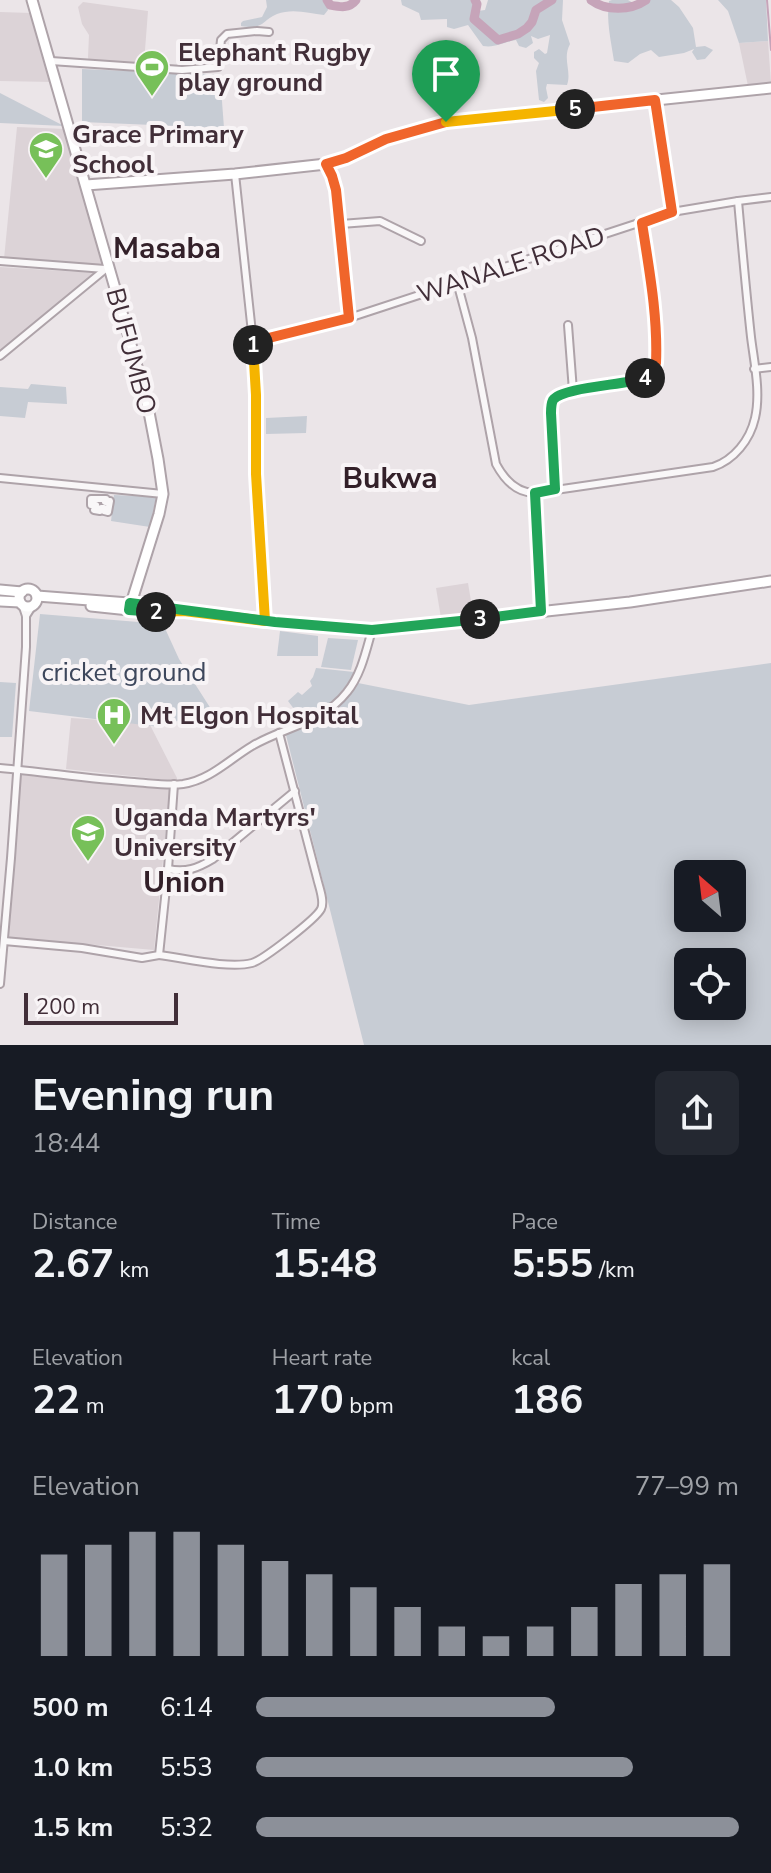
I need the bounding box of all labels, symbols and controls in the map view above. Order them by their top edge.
place label: Elephant Rugby play ground [178,35,371,100]
pin [412,40,480,122]
sports icon: Elephant Rugby play ground [133,48,171,98]
icon: arrive [424,52,468,96]
pin: 5 [555,89,595,129]
text: 5 [568,94,582,124]
place label: Grace Primary School [72,117,244,182]
school or university icon: Grace Primary School [27,130,65,180]
street label: WANALE ROAD [413,218,609,312]
district label: Masaba [113,228,221,269]
street label: BUFUMBO [97,284,165,418]
pin: 1 [233,325,273,365]
text: 1 [246,330,260,360]
pin: 4 [625,358,665,398]
text: 4 [638,363,652,393]
district label: Bukwa [342,458,438,499]
pin: 2 [136,592,176,632]
text: 2 [149,597,163,627]
pin: 3 [460,599,500,639]
text: 3 [473,604,487,634]
park label: cricket ground [41,655,207,690]
hospital icon: Mt Elgon Hospital [95,696,133,746]
place label: Mt Elgon Hospital [140,698,359,733]
place label: Uganda Martyrs' University [114,800,316,865]
school or university icon: Uganda Martyrs' University [69,813,107,863]
north arrow [674,860,746,932]
map controls [674,860,746,1020]
district label: Union [143,862,225,903]
button: locate [674,948,746,1020]
scale bar [24,989,178,1025]
text: 200 m [36,992,100,1022]
text: Evening run [32,1066,274,1126]
button: share [655,1071,739,1155]
text: 18:44 [32,1126,100,1161]
text: Distance [32,1207,117,1237]
text: Time [272,1207,321,1237]
text: Pace [511,1207,558,1237]
text: 2.67 [32,1237,114,1291]
text: 15:48 [272,1237,378,1291]
text: 5:55 [511,1237,593,1291]
text: km [114,1255,149,1285]
text: /km [593,1255,635,1285]
text: Elevation [32,1343,123,1373]
text: Heart rate [272,1343,372,1373]
text: kcal [511,1343,550,1373]
text: 22 [32,1373,80,1427]
text: 170 [272,1373,344,1427]
text: 186 [511,1373,583,1427]
text: m [80,1391,105,1421]
text: bpm [344,1391,394,1421]
text: Elevation [32,1469,140,1504]
text: 77–99 m [635,1469,739,1504]
text: 500 m [32,1690,109,1725]
text: 6:14 [160,1690,213,1725]
text: 1.0 km [32,1750,113,1785]
text: 5:53 [160,1750,213,1785]
text: 1.5 km [32,1810,113,1845]
text: 5:32 [160,1810,213,1845]

